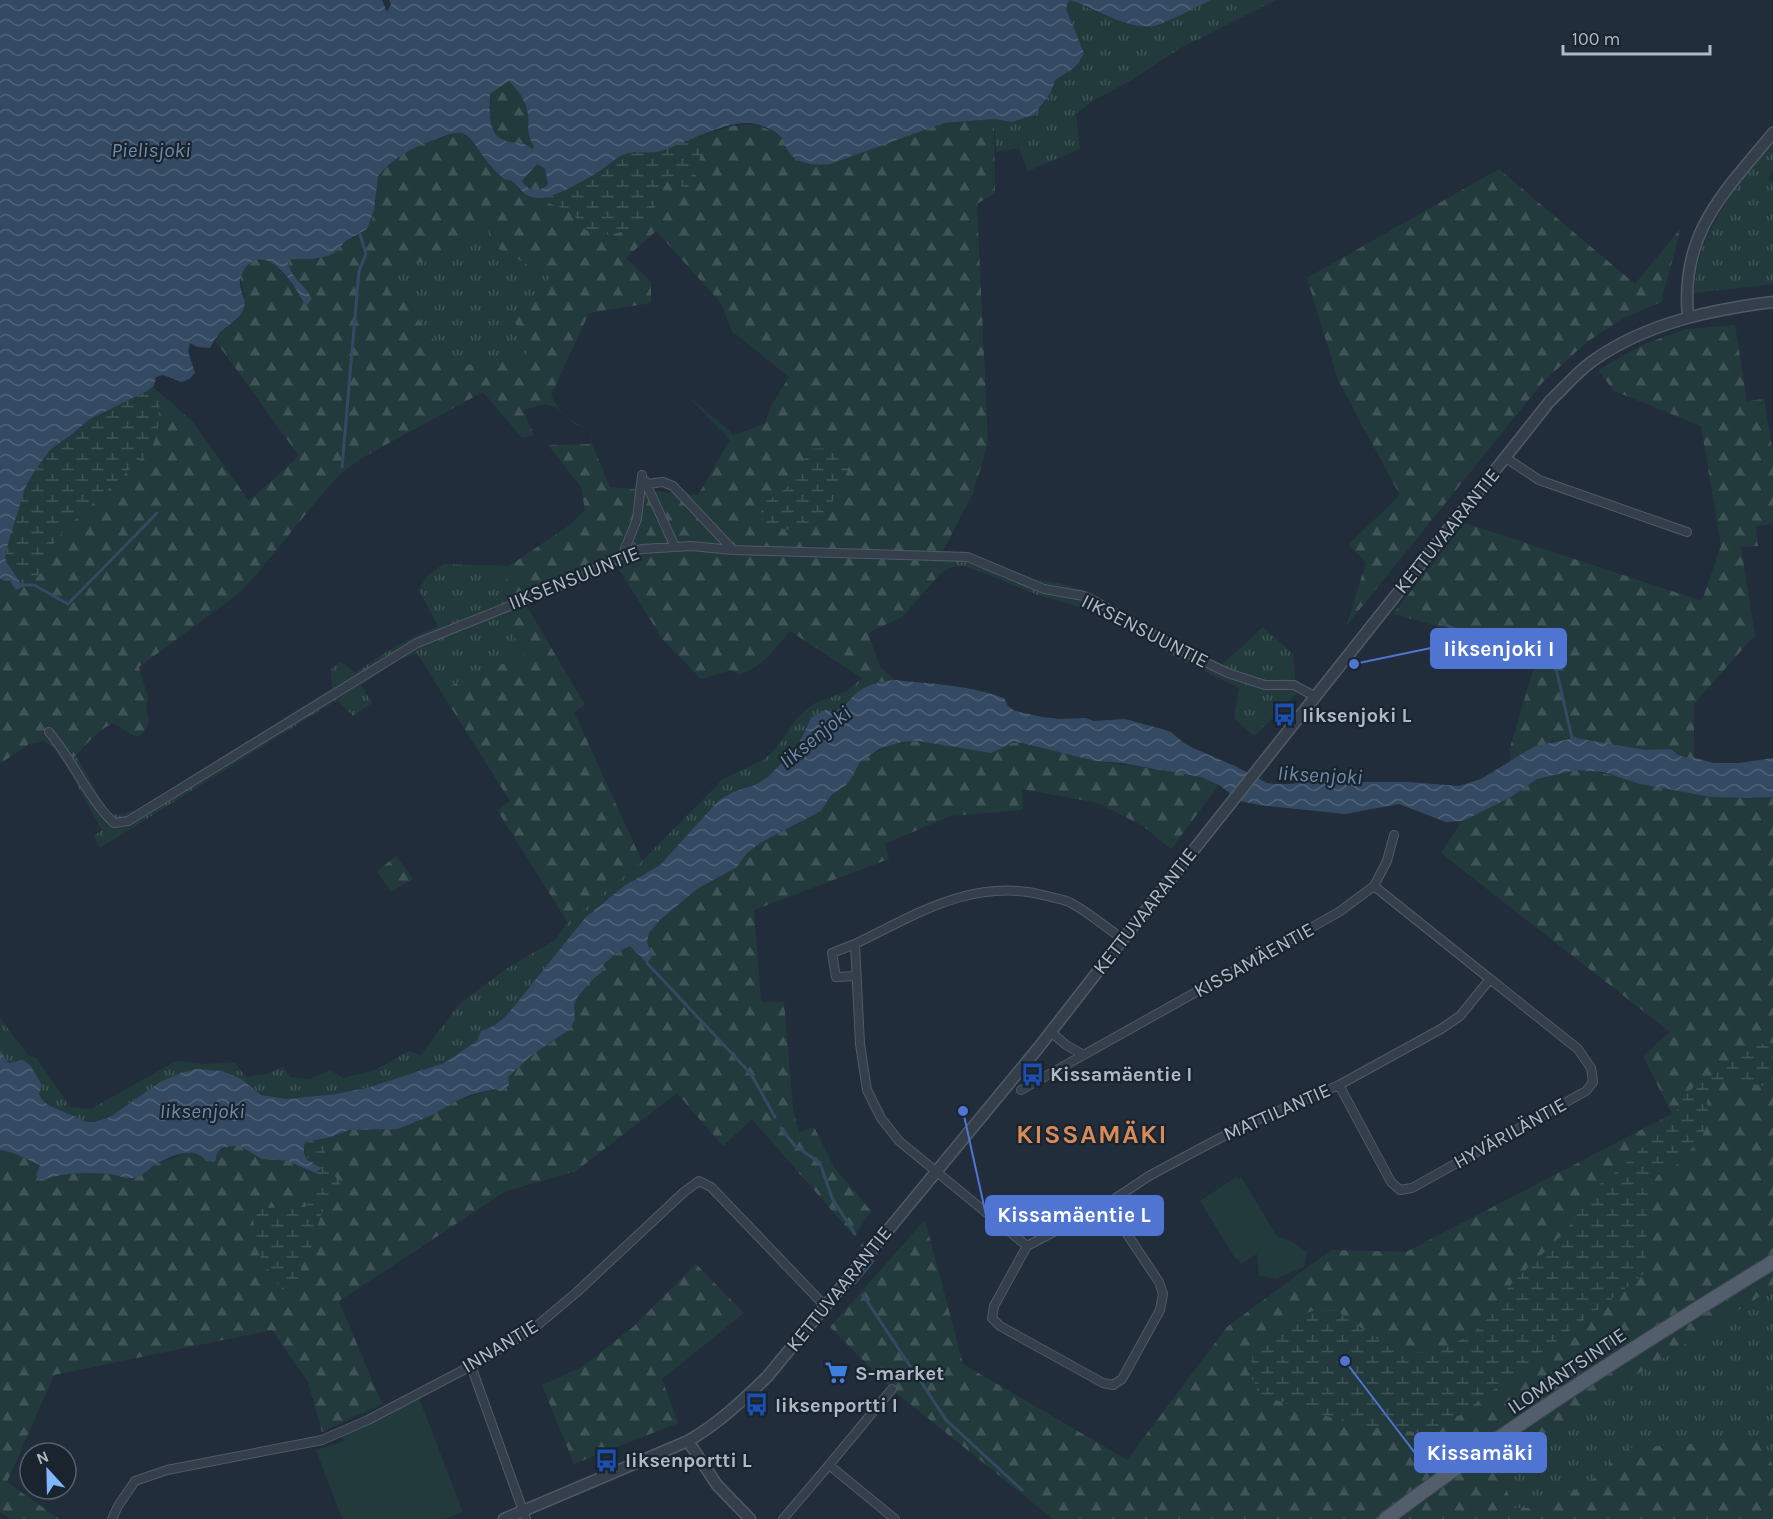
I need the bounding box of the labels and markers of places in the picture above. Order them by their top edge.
callout: Iiksenjoki I [1431,629,1566,668]
bus stop icon: Iiksenjoki L [1271,702,1297,728]
place label: Iiksenjoki L [1302,704,1412,727]
bus stop icon: Kissamäentie I [1019,1061,1045,1087]
place label: Kissamäentie I [1050,1063,1192,1086]
callout: Kissamäentie L [986,1196,1163,1235]
supermarket icon: S-market [824,1360,850,1386]
place label: S-market [855,1362,944,1385]
bus stop icon: Iiksenportti I [744,1392,770,1418]
place label: Iiksenportti I [775,1394,898,1417]
callout: Kissamäki [1415,1433,1546,1472]
bus stop icon: Iiksenportti L [594,1447,620,1473]
place label: Iiksenportti L [625,1449,752,1472]

